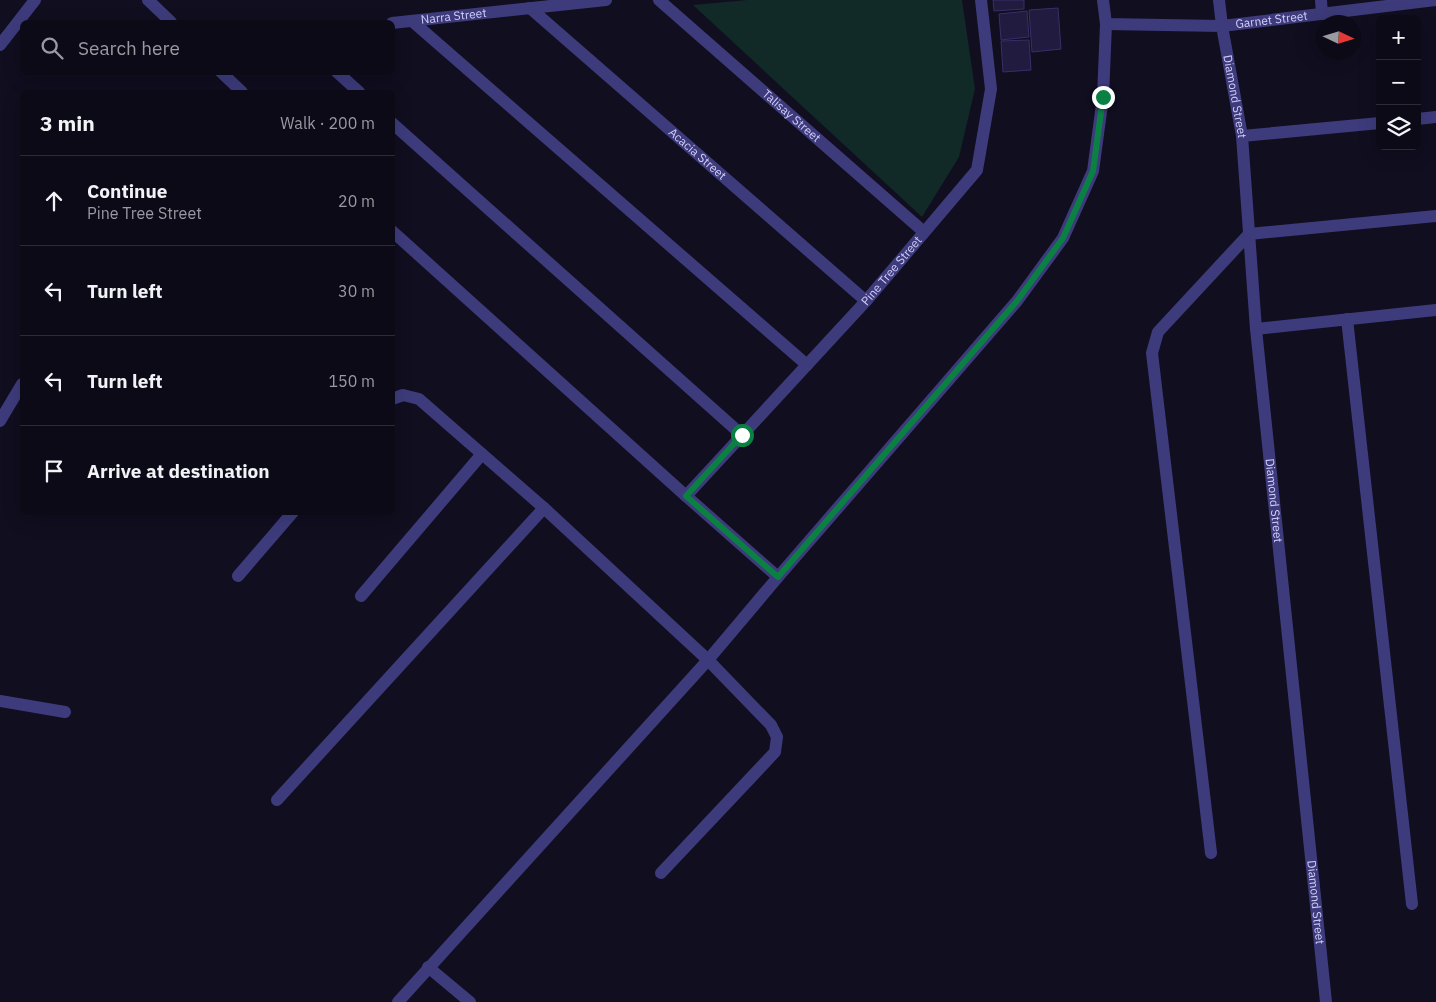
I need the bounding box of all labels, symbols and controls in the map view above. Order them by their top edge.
street label: Narra Street [420,5,487,27]
street label: Garnet Street [1234,8,1308,31]
north arrow [1316,15,1361,60]
map controls [1376,15,1421,150]
button: + [1376,15,1421,60]
search box [20,20,395,75]
icon: search [38,34,66,62]
text: Search here [78,36,180,60]
street label: Diamond Street [1220,54,1250,139]
button: − [1376,60,1421,105]
street label: Talisay Street [759,86,824,145]
route end [1092,86,1115,109]
button: layers [1376,105,1421,150]
text: 3 min [40,109,95,137]
text: Walk · 200 m [280,113,375,133]
street label: Acacia Street [666,124,730,183]
text: Continue [87,179,167,203]
icon: ahead [40,187,68,215]
text: 20 m [338,191,375,211]
text: Pine Tree Street [87,203,202,223]
street label: Pine Tree Street [858,233,925,308]
icon: left [40,277,68,305]
text: Turn left [87,279,163,303]
text: 30 m [338,281,375,301]
icon: left [40,367,68,395]
text: Turn left [87,369,163,393]
text: 150 m [328,371,375,391]
route start [731,424,754,447]
icon: arrive [40,457,68,485]
street label: Diamond Street [1263,458,1286,543]
text: Arrive at destination [87,459,270,483]
street label: Diamond Street [1304,860,1328,945]

